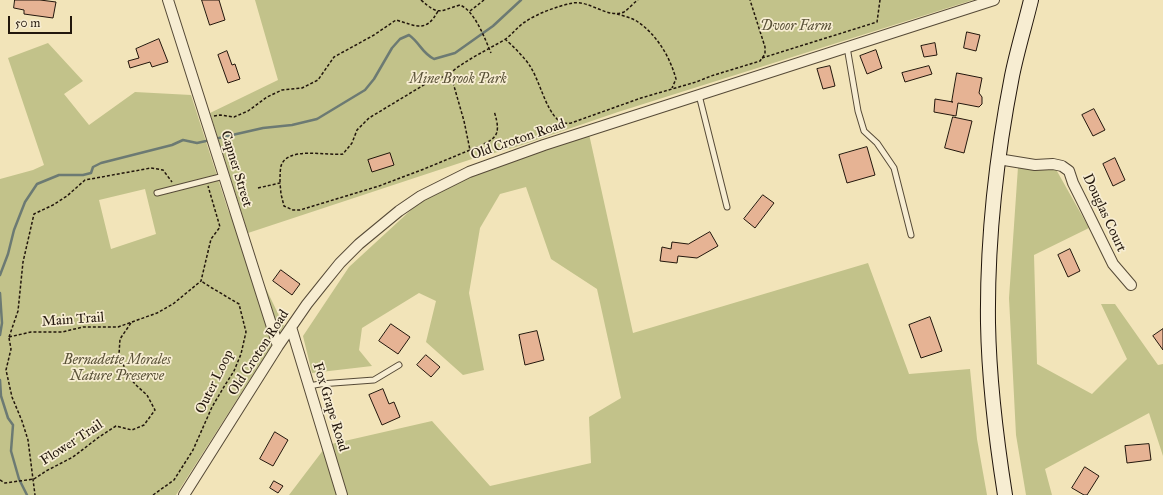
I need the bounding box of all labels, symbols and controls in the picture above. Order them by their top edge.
scale bar [10,8,74,34]
text: 50 m [15,16,40,30]
park label: Dvoor Farm [760,19,832,35]
park label: Mine Brook Park [409,72,507,88]
street label: Old Croton Road [469,116,567,164]
street label: Capner Street [216,129,256,209]
street label: Douglas Court [1079,171,1129,255]
street label: Old Croton Road [225,307,293,399]
street label: Main Trail [41,309,105,331]
street label: Outer Loop [192,347,238,417]
park label: Bernadette Morales Nature Preserve [63,353,171,386]
street label: Fox Grape Road [308,360,352,454]
street label: Flower Trail [38,417,106,469]

